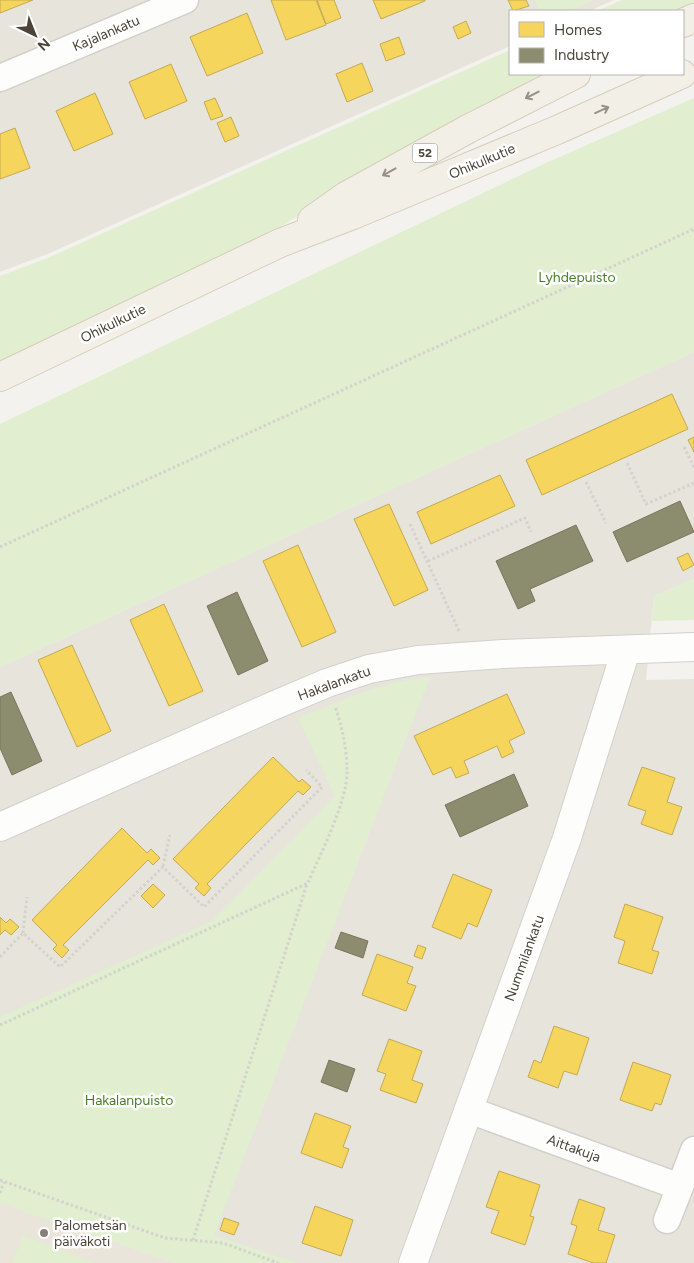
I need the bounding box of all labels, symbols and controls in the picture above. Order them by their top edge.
north arrow [10,10,60,60]
legend [509,10,684,75]
street label: Kajalankatu [70,12,142,55]
text: Homes [554,21,602,39]
text: N [34,34,53,54]
text: Industry [554,46,609,64]
one-way arrow [525,90,540,100]
one-way arrow [594,104,609,114]
street label: Ohikulkutie [446,140,518,183]
road number: 52 [412,144,438,162]
one-way arrow [382,167,397,177]
park label: Lyhdepuisto [538,269,616,286]
street label: Ohikulkutie [78,300,149,347]
street label: Hakalankatu [295,662,373,705]
street label: Nummilankatu [501,913,548,1004]
park label: Hakalanpuisto [85,1092,173,1109]
street label: Aittakuja [545,1131,603,1166]
place label: Palometsän päiväkoti [54,1217,127,1250]
marker: Palometsän päiväkoti [38,1227,50,1239]

